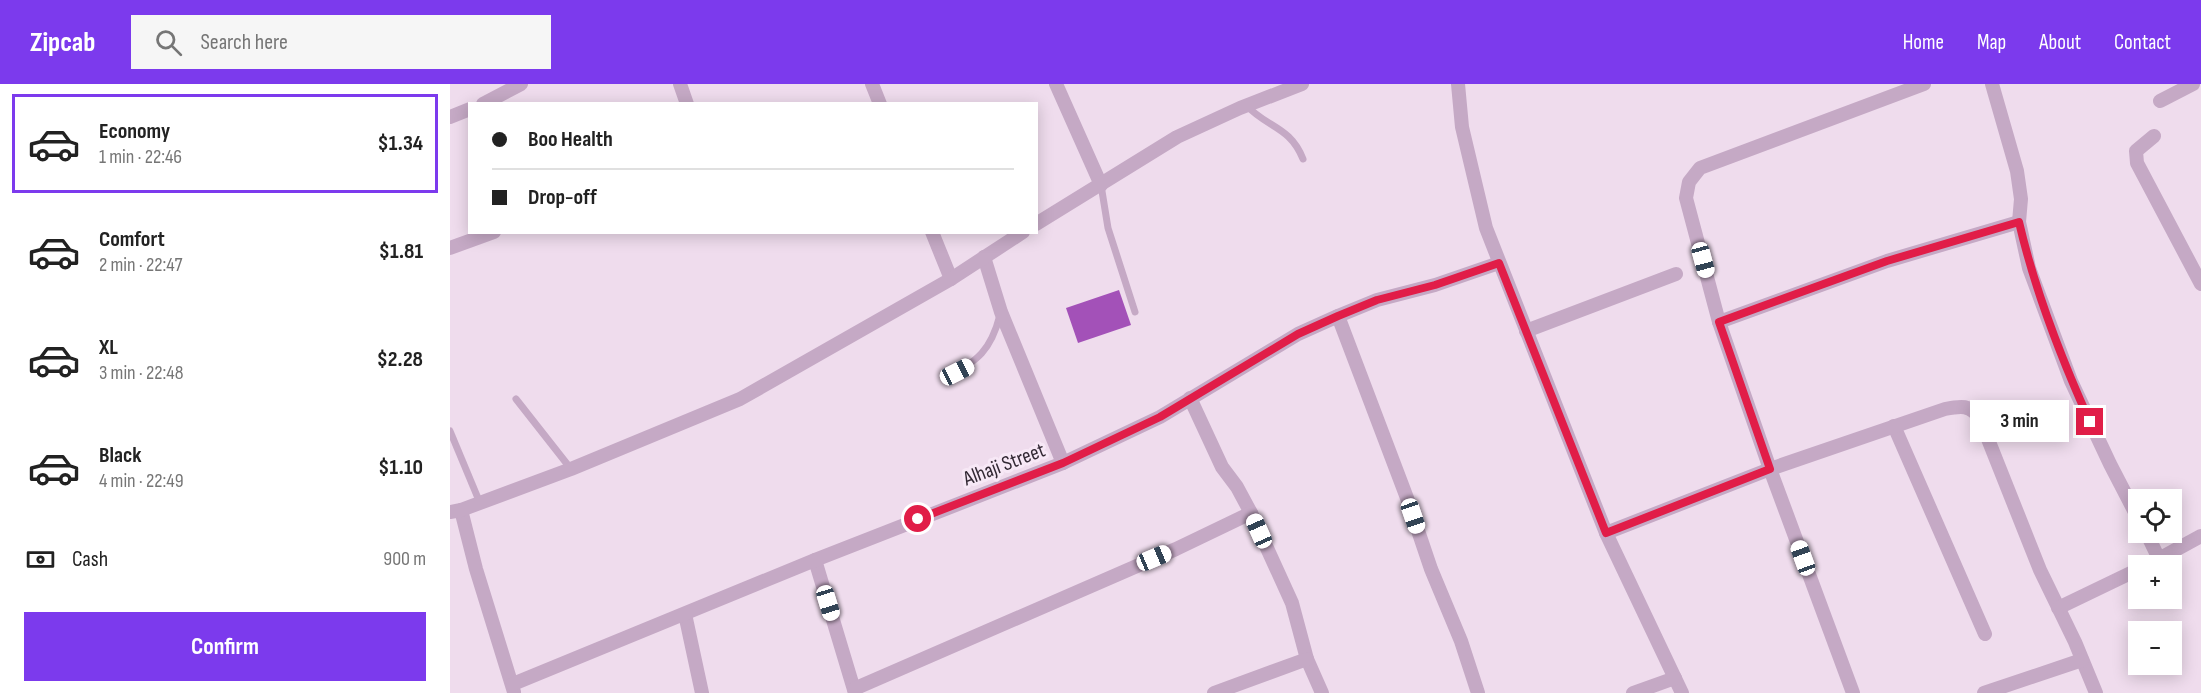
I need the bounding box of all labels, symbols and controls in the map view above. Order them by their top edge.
search box [131,15,551,69]
text: Zipcab [30,26,95,59]
icon: search [152,26,185,59]
text: Search here [200,29,288,56]
text: Home [1903,30,1944,55]
text: Map [1977,30,2006,55]
text: About [2039,30,2081,55]
text: Contact [2114,30,2171,55]
icon: car [27,117,81,171]
text: Economy [99,118,170,145]
text: Boo Health [528,126,613,153]
text: $1.34 [377,130,423,157]
text: 1 min · 22:46 [99,145,182,169]
text: Drop-off [528,184,597,211]
icon: car [27,225,81,279]
text: Comfort [99,226,165,253]
text: $1.81 [379,238,423,265]
car [1690,240,1716,280]
text: 2 min · 22:47 [99,253,182,277]
icon: car [27,333,81,387]
text: XL [99,334,118,361]
text: $2.28 [377,346,423,373]
car [937,356,977,388]
text: 3 min · 22:48 [99,361,183,385]
callout: 3 min [1970,401,2069,443]
route end [2076,408,2103,435]
text: 3 min [2000,409,2039,433]
street label: Alhaji Street [959,437,1049,492]
icon: car [27,441,81,495]
text: Black [99,442,141,469]
text: $1.10 [378,454,423,481]
text: 4 min · 22:49 [99,469,184,493]
map controls [2128,489,2182,675]
button: locate [2128,489,2182,543]
car [1399,496,1427,536]
route start [904,505,931,532]
car [1243,511,1275,551]
car [1788,538,1818,578]
icon: cash [24,543,57,576]
car [1134,543,1174,573]
text: Cash [72,546,108,573]
text: 900 m [383,547,426,571]
button: + [2128,555,2182,609]
car [814,583,842,623]
button: Confirm [24,612,426,681]
button: − [2128,621,2182,675]

